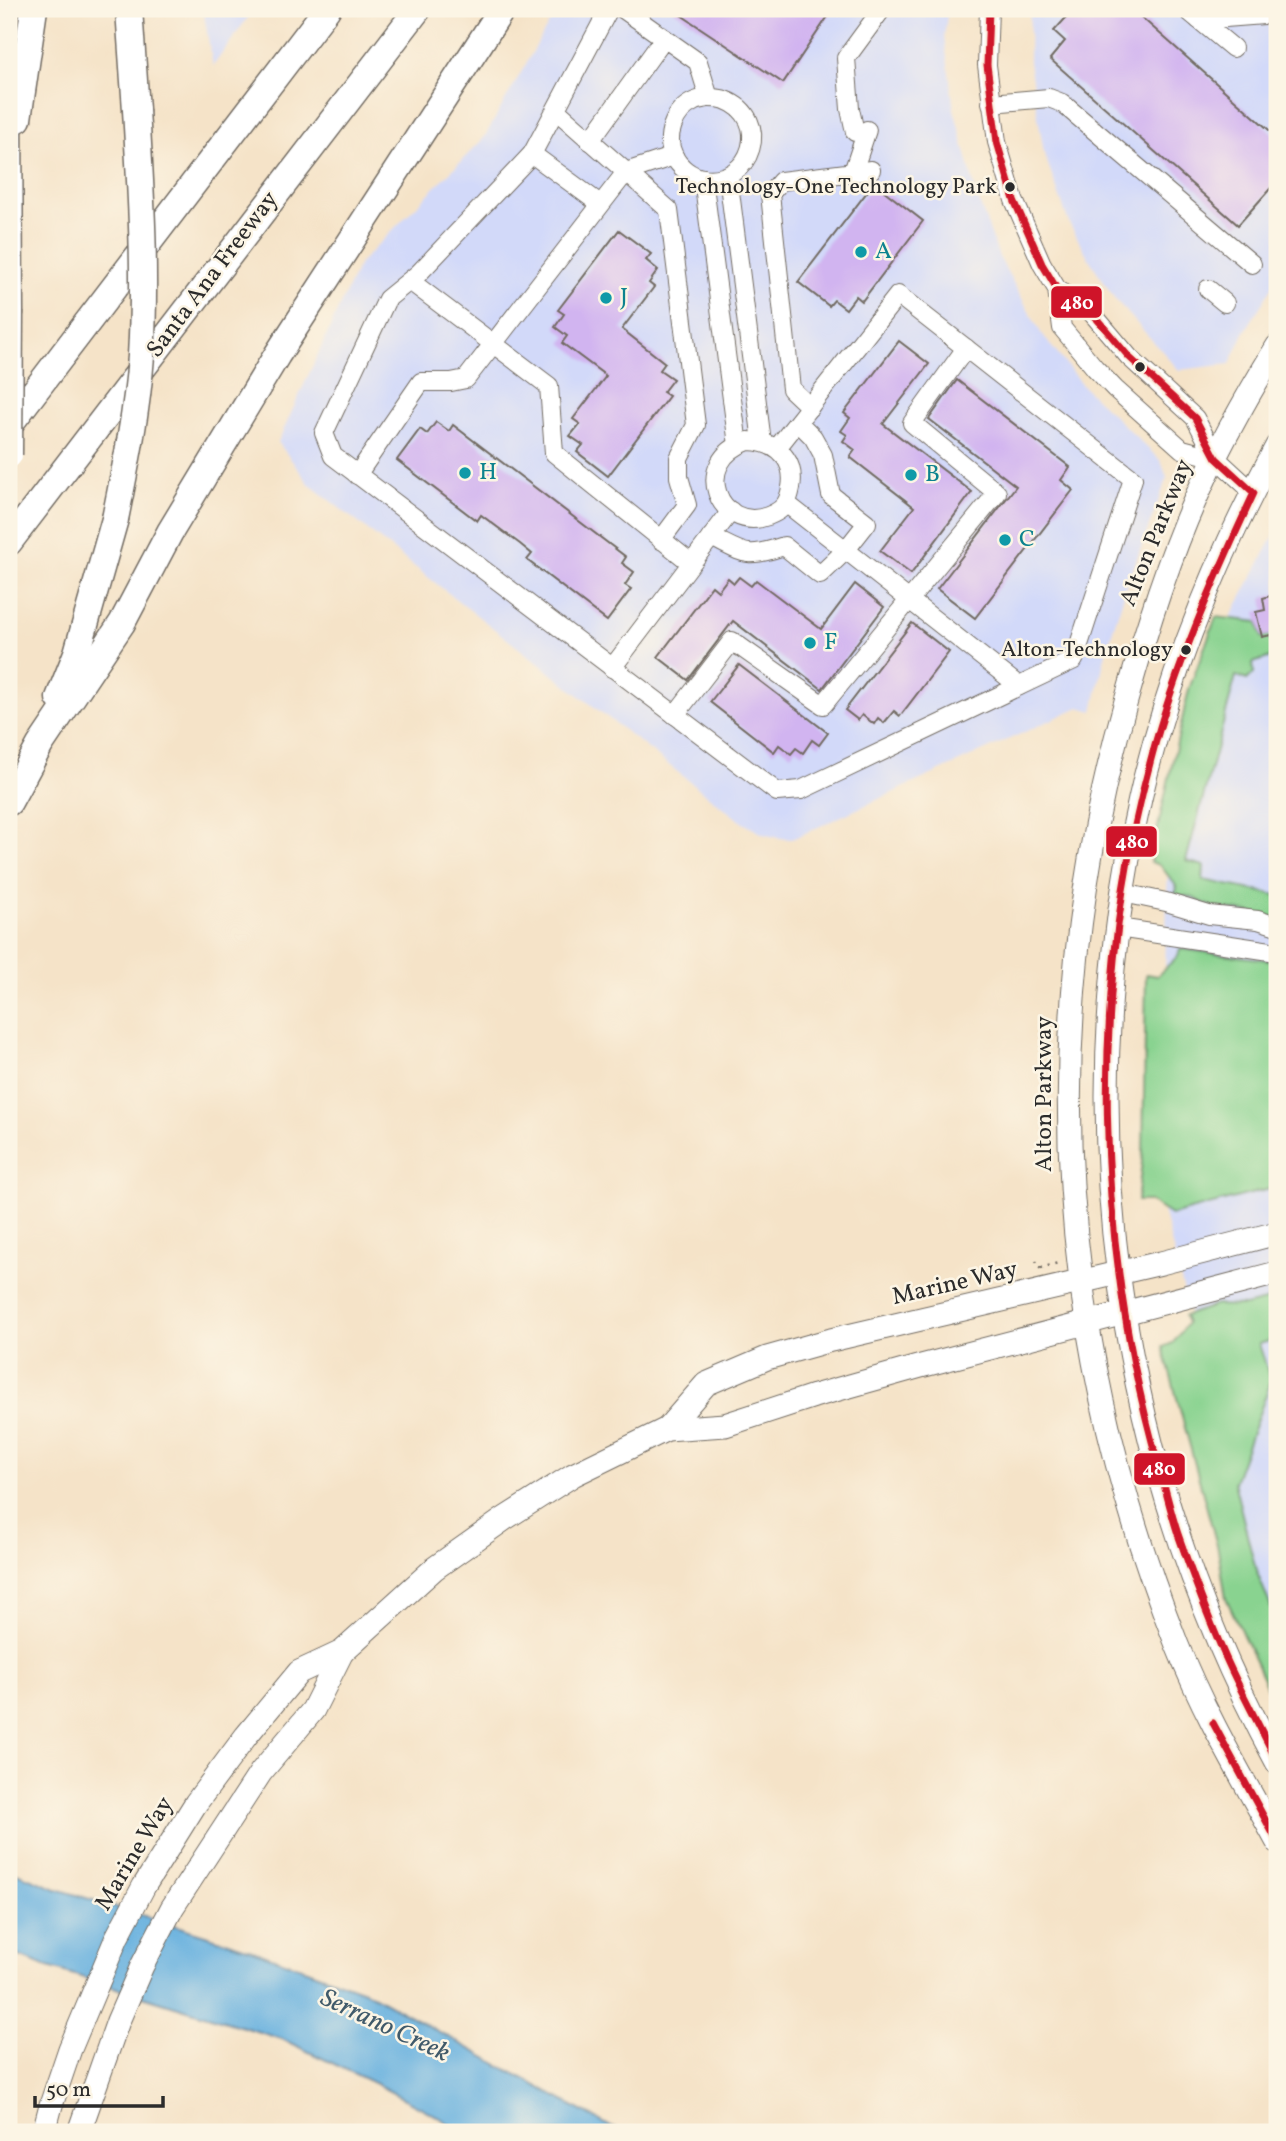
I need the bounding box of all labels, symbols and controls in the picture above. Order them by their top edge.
place label: Technology-One Technology Park [676,172,997,203]
marker: Technology-One Technology Park [1003,180,1017,194]
street label: Santa Ana Freeway [139,185,287,365]
place label: A [875,235,892,269]
marker: A [853,244,869,260]
place label: J [620,281,628,315]
line badge: 480 [1050,285,1103,319]
marker: J [598,290,614,306]
text: 480 [1060,291,1094,317]
unlabelled marker [1133,360,1147,374]
street label: Alton Parkway [1112,454,1202,612]
place label: H [479,456,497,490]
place label: B [925,458,940,492]
marker: H [457,465,473,481]
marker: B [903,467,919,483]
place label: C [1019,523,1035,557]
marker: C [997,532,1013,548]
place label: F [824,626,837,660]
marker: F [802,635,818,651]
place label: Alton-Technology [1001,635,1173,666]
marker: Alton-Technology [1179,643,1193,657]
line badge: 480 [1105,825,1158,858]
text: 480 [1115,830,1149,856]
street label: Alton Parkway [1028,1016,1062,1172]
street label: Marine Way [889,1253,1021,1315]
line badge: 480 [1133,1452,1186,1486]
text: 480 [1142,1457,1176,1483]
street label: Marine Way [87,1790,183,1918]
water label: Serrano Creek [314,1980,456,2072]
scale bar [35,2064,163,2108]
text: 50 m [46,2076,91,2105]

